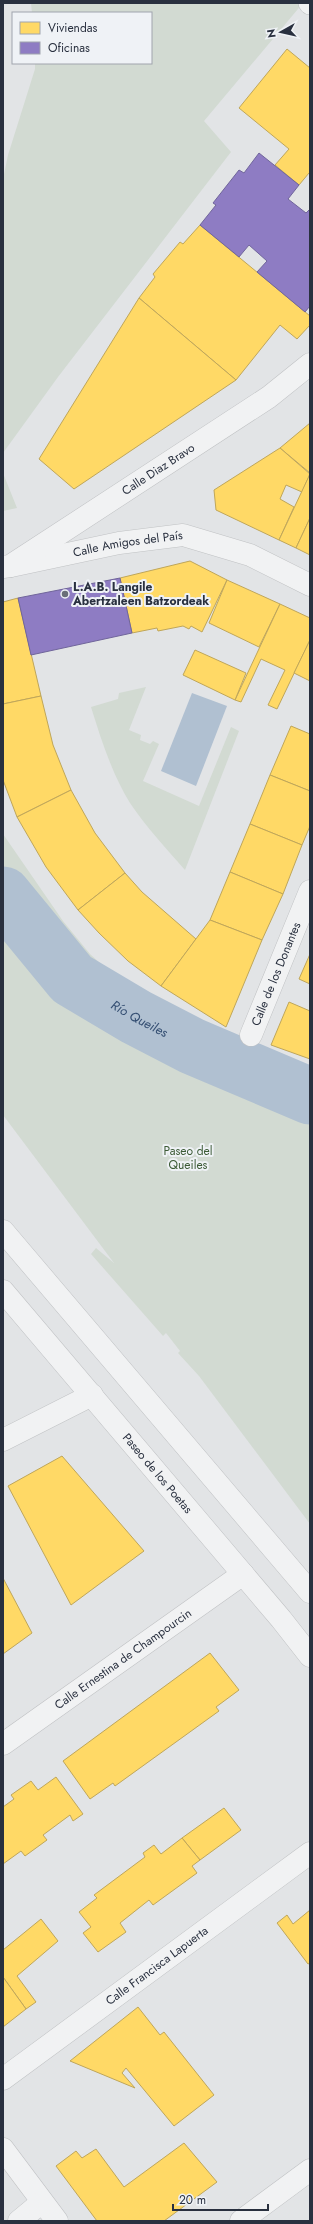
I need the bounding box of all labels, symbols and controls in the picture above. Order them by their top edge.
legend [12,12,152,64]
north arrow [261,12,301,52]
text: Viviendas [48,19,98,37]
text: N [263,28,280,39]
text: Oficinas [48,39,90,57]
street label: Calle Diaz Bravo [118,439,199,500]
street label: Calle Amigos del País [71,526,184,562]
place label: L.A.B. Langile Abertzaleen Batzordeak [72,578,209,610]
marker: L.A.B. Langile Abertzaleen Batzordeak [60,589,70,599]
street label: Calle de los Donantes [247,919,305,1029]
water label: Río Queiles [108,995,172,1042]
park label: Paseo del Queiles [164,1142,212,1174]
street label: Paseo de los Poetas [118,1429,197,1517]
street label: Calle Ernestina de Champourcin [51,1604,195,1714]
street label: Calle Francisca Lapuerta [102,1922,212,2010]
scale bar [173,2186,268,2212]
text: 20 m [179,2191,206,2209]

